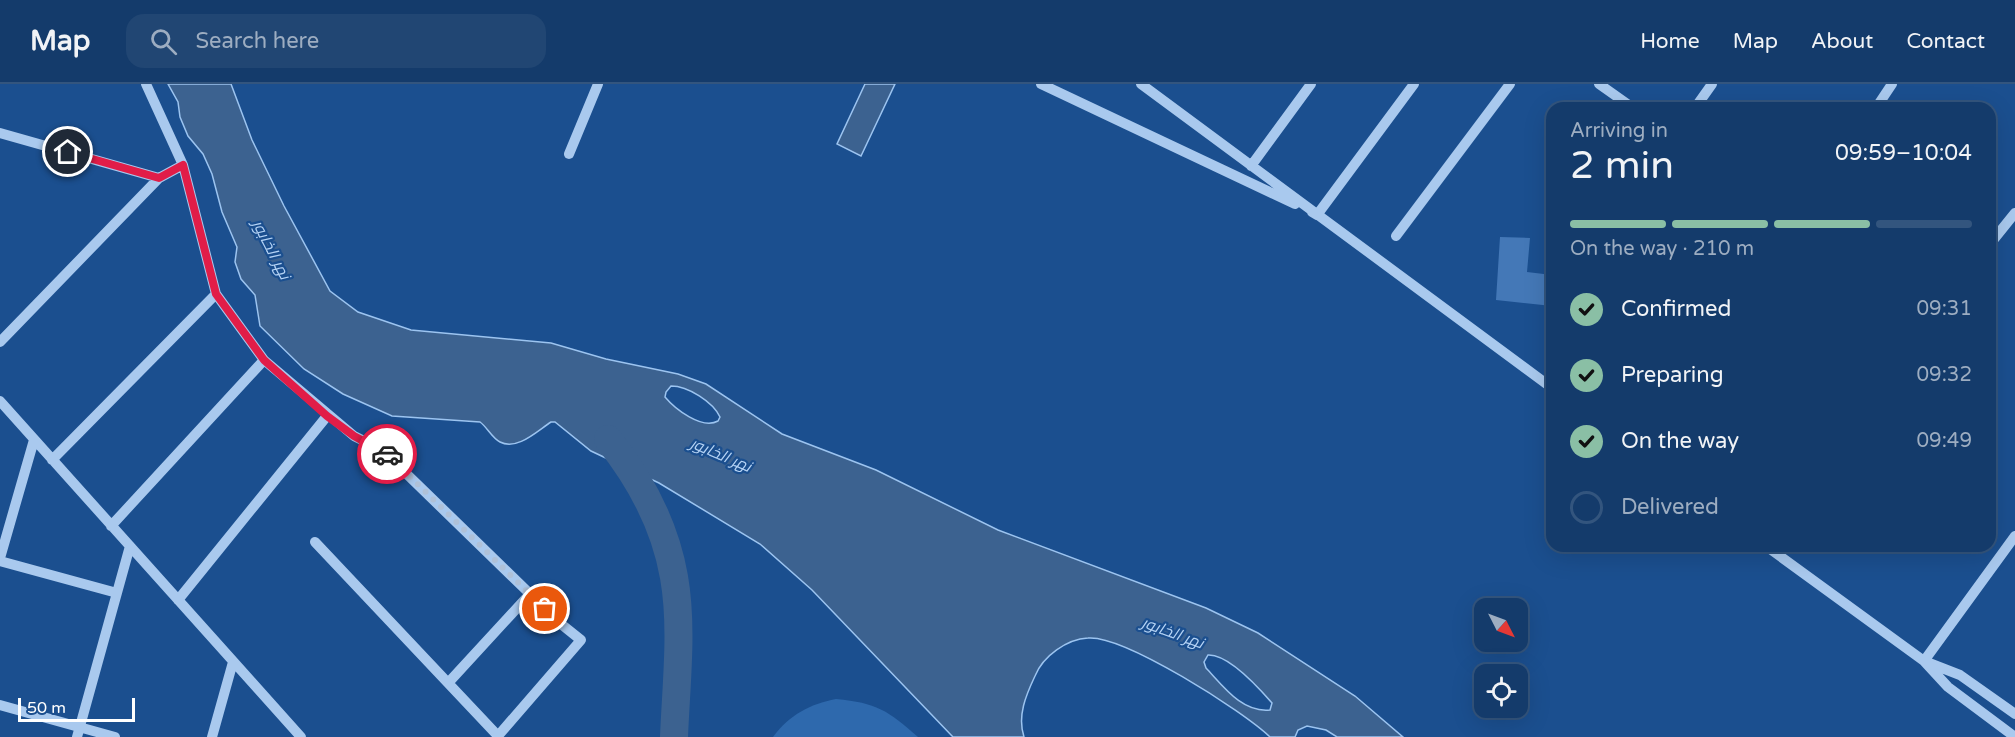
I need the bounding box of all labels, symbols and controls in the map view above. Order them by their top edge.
search box [126,14,546,68]
text: Map [30,24,90,58]
icon: search [147,25,180,58]
text: Search here [195,28,319,54]
text: Home [1640,29,1700,54]
text: Map [1733,29,1778,54]
text: About [1811,29,1873,54]
text: Contact [1906,29,1985,54]
text: Arriving in [1570,119,1668,143]
pin [42,126,93,177]
icon: home [51,135,84,168]
text: 09:59–10:04 [1835,140,1972,166]
text: 2 min [1570,142,1674,189]
water label: نهر الخابور [247,214,295,284]
text: On the way · 210 m [1570,237,1754,261]
icon: check [1570,293,1603,326]
text: Confirmed [1621,296,1731,322]
text: 09:31 [1917,297,1972,321]
icon: check [1570,359,1603,392]
text: Preparing [1621,362,1724,388]
text: 09:32 [1917,363,1972,387]
courier [357,424,417,484]
icon: check [1570,425,1603,458]
text: On the way [1621,428,1739,454]
text: 09:49 [1917,429,1972,453]
water label: نهر الخابور [685,432,756,477]
icon: car [371,438,404,471]
text: Delivered [1621,494,1719,520]
pin [519,583,570,634]
icon: bag [528,592,561,625]
north arrow [1474,598,1528,652]
map controls [1474,598,1528,718]
water label: نهر الخابور [1137,612,1208,654]
button: locate [1474,664,1528,718]
scale bar [18,695,135,722]
text: 50 m [27,698,66,718]

